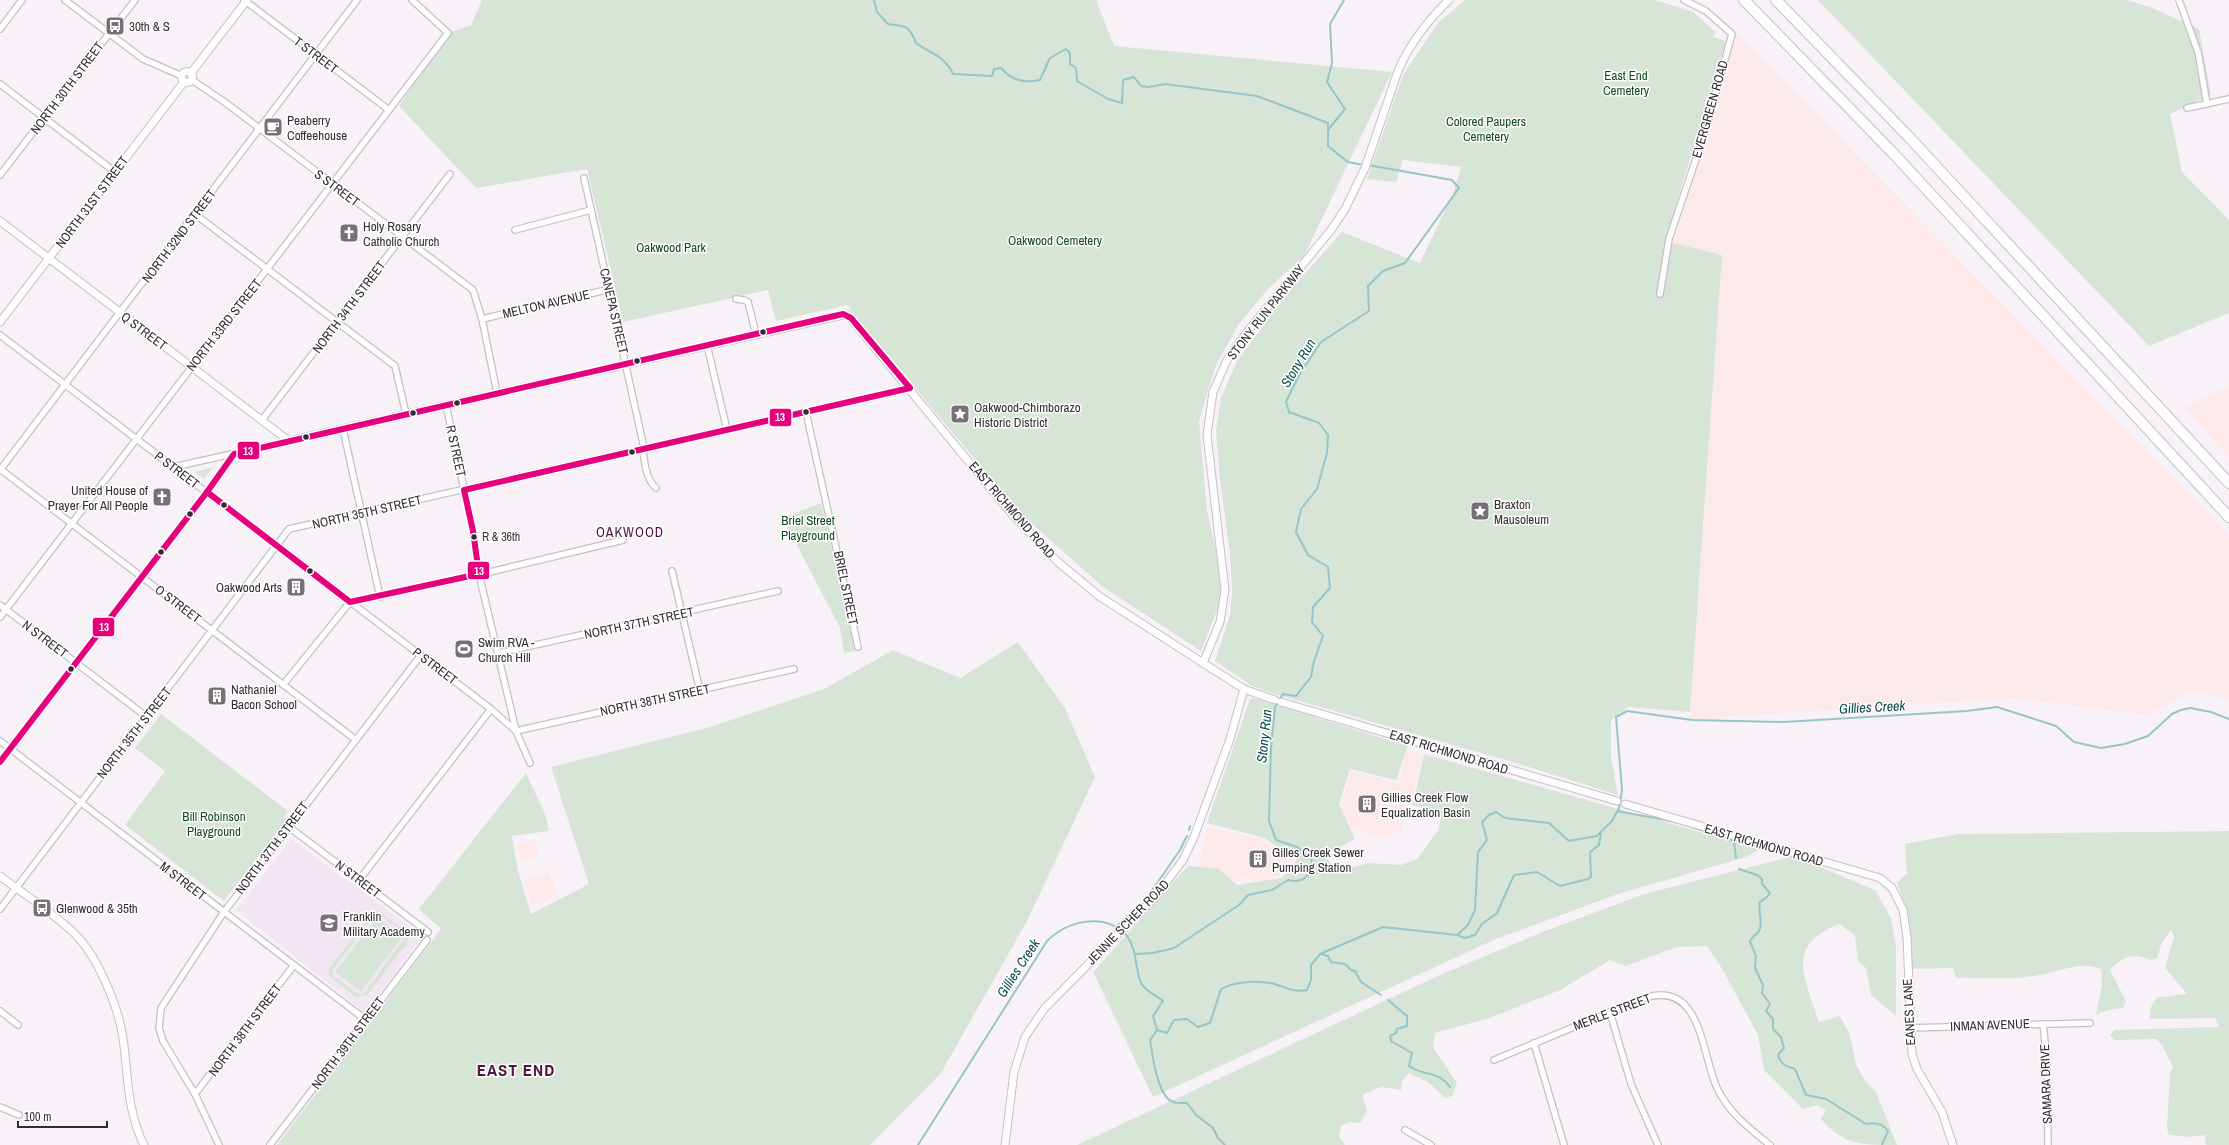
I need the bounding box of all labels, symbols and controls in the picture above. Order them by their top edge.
bus stop icon: 30th & S [104,15,126,37]
place label: 30th & S [129,18,170,35]
street label: T STREET [290,33,342,78]
street label: NORTH 30TH STREET [27,38,108,138]
street label: EVERGREEN ROAD [1688,58,1732,160]
park label: East End Cemetery [1603,67,1650,99]
place label: Peaberry Coffeehouse [287,112,347,144]
park label: Colored Paupers Cemetery [1446,113,1526,145]
cafe icon: Peaberry Coffeehouse [262,116,284,138]
street label: NORTH 31ST STREET [52,152,132,251]
street label: S STREET [311,166,363,211]
street label: NORTH 32ND STREET [138,185,220,286]
place label: Holy Rosary Catholic Church [363,218,439,250]
church icon: Holy Rosary Catholic Church [338,222,360,244]
park label: Oakwood Cemetery [1008,232,1103,249]
park label: Oakwood Park [636,239,707,256]
street label: NORTH 34TH STREET [309,257,390,357]
street label: STONY RUN PARKWAY [1223,261,1309,363]
street label: CANEPA STREET [596,266,632,356]
street label: NORTH 33RD STREET [183,275,266,375]
street label: MELTON AVENUE [501,286,591,322]
street label: Q STREET [118,308,171,354]
unlabelled marker [758,327,768,337]
water label: Stony Run [1276,335,1320,391]
unlabelled marker [632,356,642,366]
unlabelled marker [452,398,462,408]
place label: Oakwood-Chimborazo Historic District [974,399,1081,431]
place icon: Oakwood-Chimborazo Historic District [949,403,971,425]
unlabelled marker [801,407,811,417]
unlabelled marker [408,408,418,418]
line badge: 13 [769,408,792,427]
text: 13 [775,410,785,424]
street label: R STREET [442,423,470,479]
unlabelled marker [301,432,311,442]
line badge: 13 [237,441,260,460]
text: 13 [243,444,253,458]
unlabelled marker [627,447,637,457]
street label: P STREET [151,448,203,493]
street label: EAST RICHMOND ROAD [965,458,1059,562]
place label: United House of Prayer For All People [48,482,148,514]
church icon: United House of Prayer For All People [151,486,173,508]
street label: NORTH 35TH STREET [311,491,424,533]
place label: Braxton Mausoleum [1494,496,1549,528]
unlabelled marker [219,500,229,510]
place icon: Braxton Mausoleum [1469,500,1491,522]
unlabelled marker [185,509,195,519]
park label: Briel Street Playground [781,512,835,544]
district label: OAKWOOD [596,523,664,541]
place label: R & 36th [482,529,520,545]
marker: R & 36th [469,532,479,542]
unlabelled marker [156,547,166,557]
street label: BRIEL STREET [830,549,862,627]
line badge: 13 [467,561,490,580]
text: 13 [474,564,484,578]
unlabelled marker [305,566,315,576]
building icon: Oakwood Arts [285,576,307,598]
place label: Oakwood Arts [216,579,282,596]
street label: O STREET [152,581,205,627]
street label: NORTH 37TH STREET [583,603,696,643]
street label: N STREET [19,616,72,662]
line badge: 13 [92,617,115,637]
text: 13 [99,620,109,634]
place label: Swim RVA - Church Hill [478,634,535,666]
sports icon: Swim RVA - Church Hill [453,638,475,660]
street label: P STREET [409,644,461,689]
unlabelled marker [66,664,76,674]
street label: NORTH 38TH STREET [599,680,712,720]
place label: Nathaniel Bacon School [231,681,297,713]
street label: NORTH 35TH STREET [93,683,175,782]
building icon: Nathaniel Bacon School [206,685,228,707]
water label: Gillies Creek [1838,696,1907,718]
water label: Stony Run [1252,708,1276,764]
street label: EAST RICHMOND ROAD [1388,726,1511,778]
place label: Gillies Creek Flow Equalization Basin [1381,789,1471,821]
building icon: Gillies Creek Flow Equalization Basin [1356,793,1378,815]
street label: NORTH 37TH STREET [232,798,313,898]
park label: Bill Robinson Playground [182,808,246,840]
street label: EAST RICHMOND ROAD [1703,820,1826,870]
place label: Gilles Creek Sewer Pumping Station [1272,844,1364,876]
building icon: Gilles Creek Sewer Pumping Station [1247,848,1269,870]
street label: N STREET [332,856,385,902]
street label: M STREET [156,858,210,904]
street label: JENNIE SCHER ROAD [1083,876,1173,968]
bus stop icon: Glenwood & 35th [31,897,53,919]
place label: Glenwood & 35th [56,900,138,917]
place label: Franklin Military Academy [343,908,425,940]
school or university icon: Franklin Military Academy [318,912,340,934]
water label: Gillies Creek [992,934,1044,1001]
street label: EANES LANE [1899,978,1919,1046]
street label: NORTH 38TH STREET [205,980,286,1080]
street label: MERLE STREET [1571,989,1654,1035]
street label: NORTH 39TH STREET [308,993,389,1093]
street label: INMAN AVENUE [1950,1015,2030,1035]
street label: SAMARA DRIVE [2036,1044,2056,1124]
district label: EAST END [477,1058,555,1081]
scale bar [18,1103,107,1129]
text: 100 m [24,1109,51,1125]

